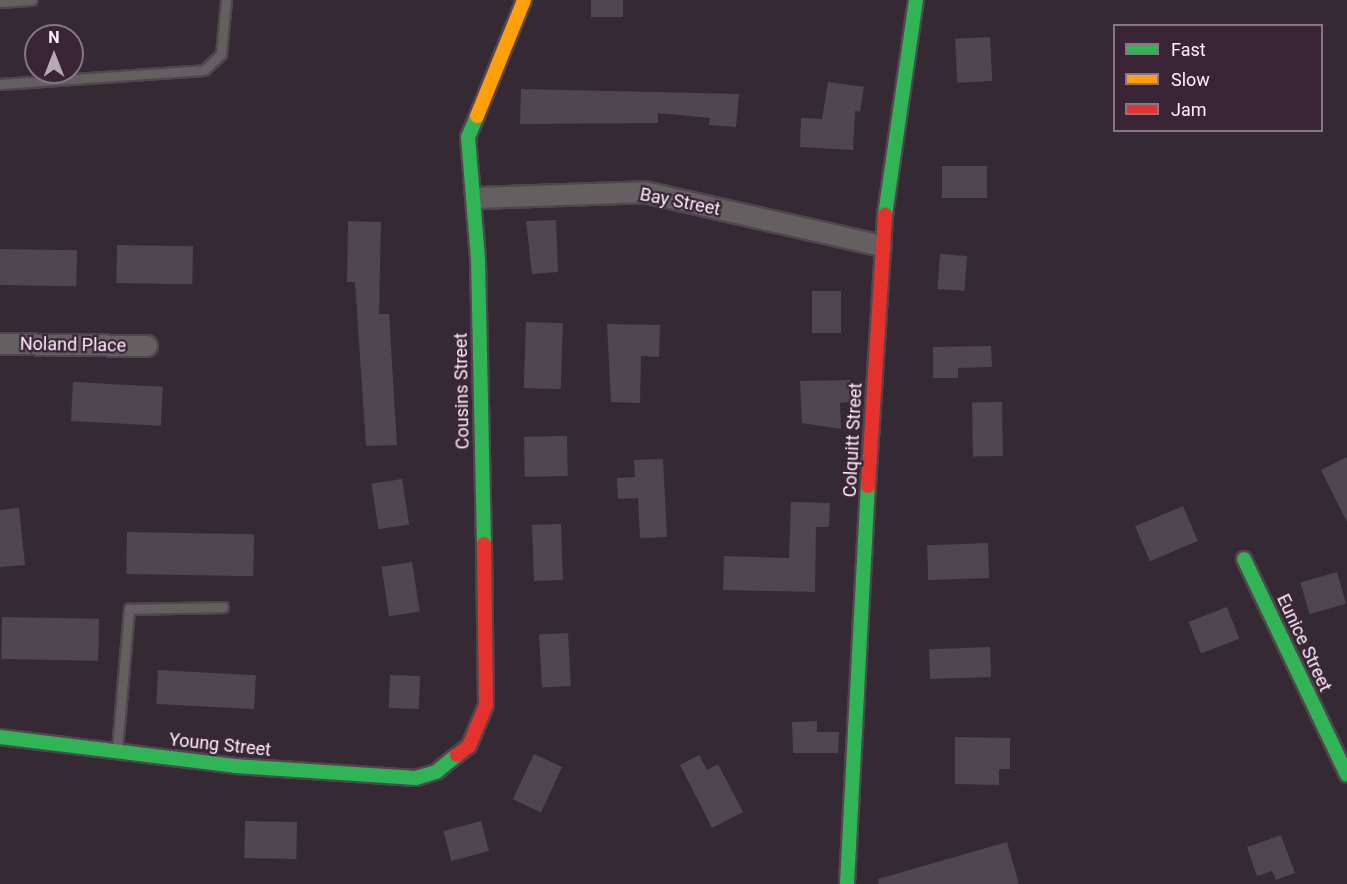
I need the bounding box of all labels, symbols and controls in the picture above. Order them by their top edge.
north arrow [24,24,84,84]
legend [1113,24,1323,132]
text: N [48,28,60,47]
text: Fast [1171,39,1206,60]
text: Slow [1171,69,1210,90]
text: Jam [1171,99,1207,120]
street label: Bay Street [638,184,722,220]
street label: Cousins Street [450,332,474,450]
street label: Noland Place [20,333,126,357]
street label: Colquitt Street [839,382,867,498]
street label: Eunice Street [1272,591,1336,695]
street label: Young Street [168,729,272,761]

